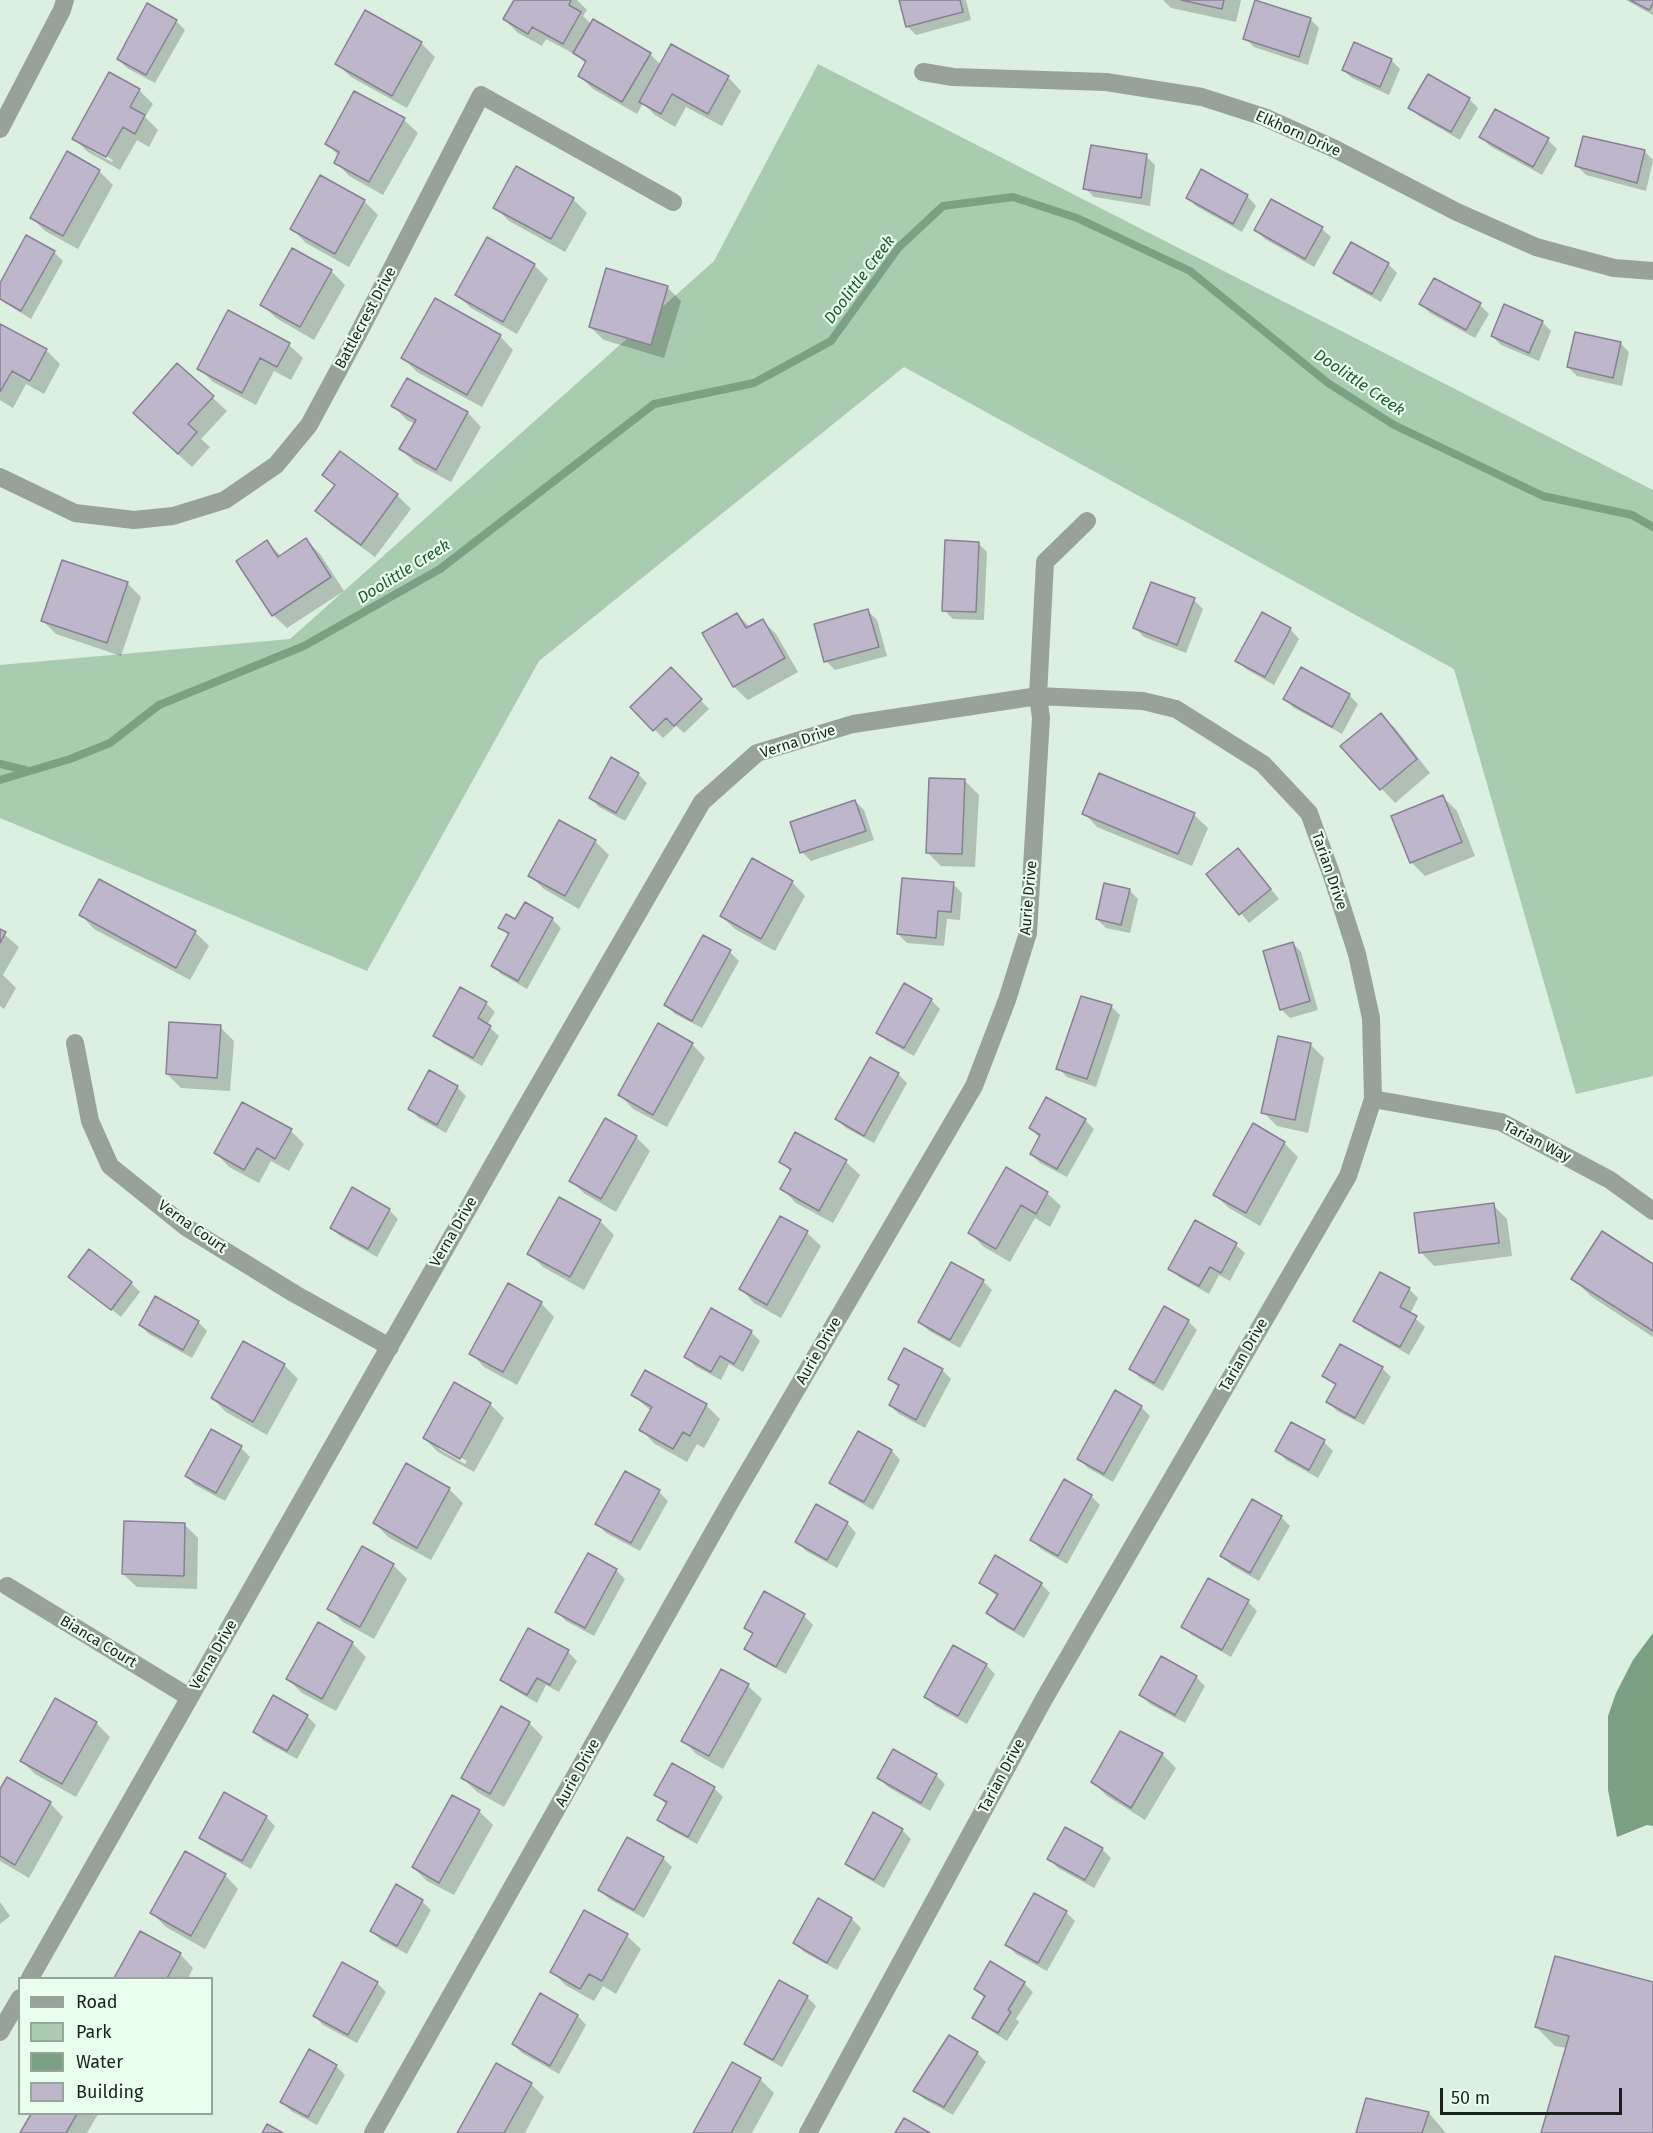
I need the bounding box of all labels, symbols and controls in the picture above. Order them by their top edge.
street label: Elkhorn Drive [1253,107,1343,161]
water label: Doolittle Creek [821,232,899,328]
street label: Battlecrest Drive [332,264,400,372]
water label: Doolittle Creek [1310,346,1408,420]
water label: Doolittle Creek [354,536,454,608]
street label: Verna Drive [758,721,838,763]
street label: Tarian Drive [1307,830,1351,912]
street label: Aurie Drive [1017,860,1041,936]
street label: Tarian Way [1500,1117,1574,1167]
street label: Verna Drive [427,1194,481,1270]
street label: Verna Court [154,1197,230,1257]
street label: Aurie Drive [793,1314,845,1388]
street label: Tarian Drive [1216,1315,1272,1395]
street label: Bianca Court [56,1612,140,1672]
street label: Verna Drive [187,1617,241,1693]
street label: Aurie Drive [552,1736,604,1810]
street label: Tarian Drive [975,1736,1029,1816]
legend [18,1977,213,2115]
text: Road [76,1991,118,2013]
text: Park [76,2021,111,2043]
text: Water [76,2051,123,2073]
scale bar [1443,2076,1624,2114]
text: Building [76,2081,143,2103]
text: 50 m [1451,2087,1490,2109]

